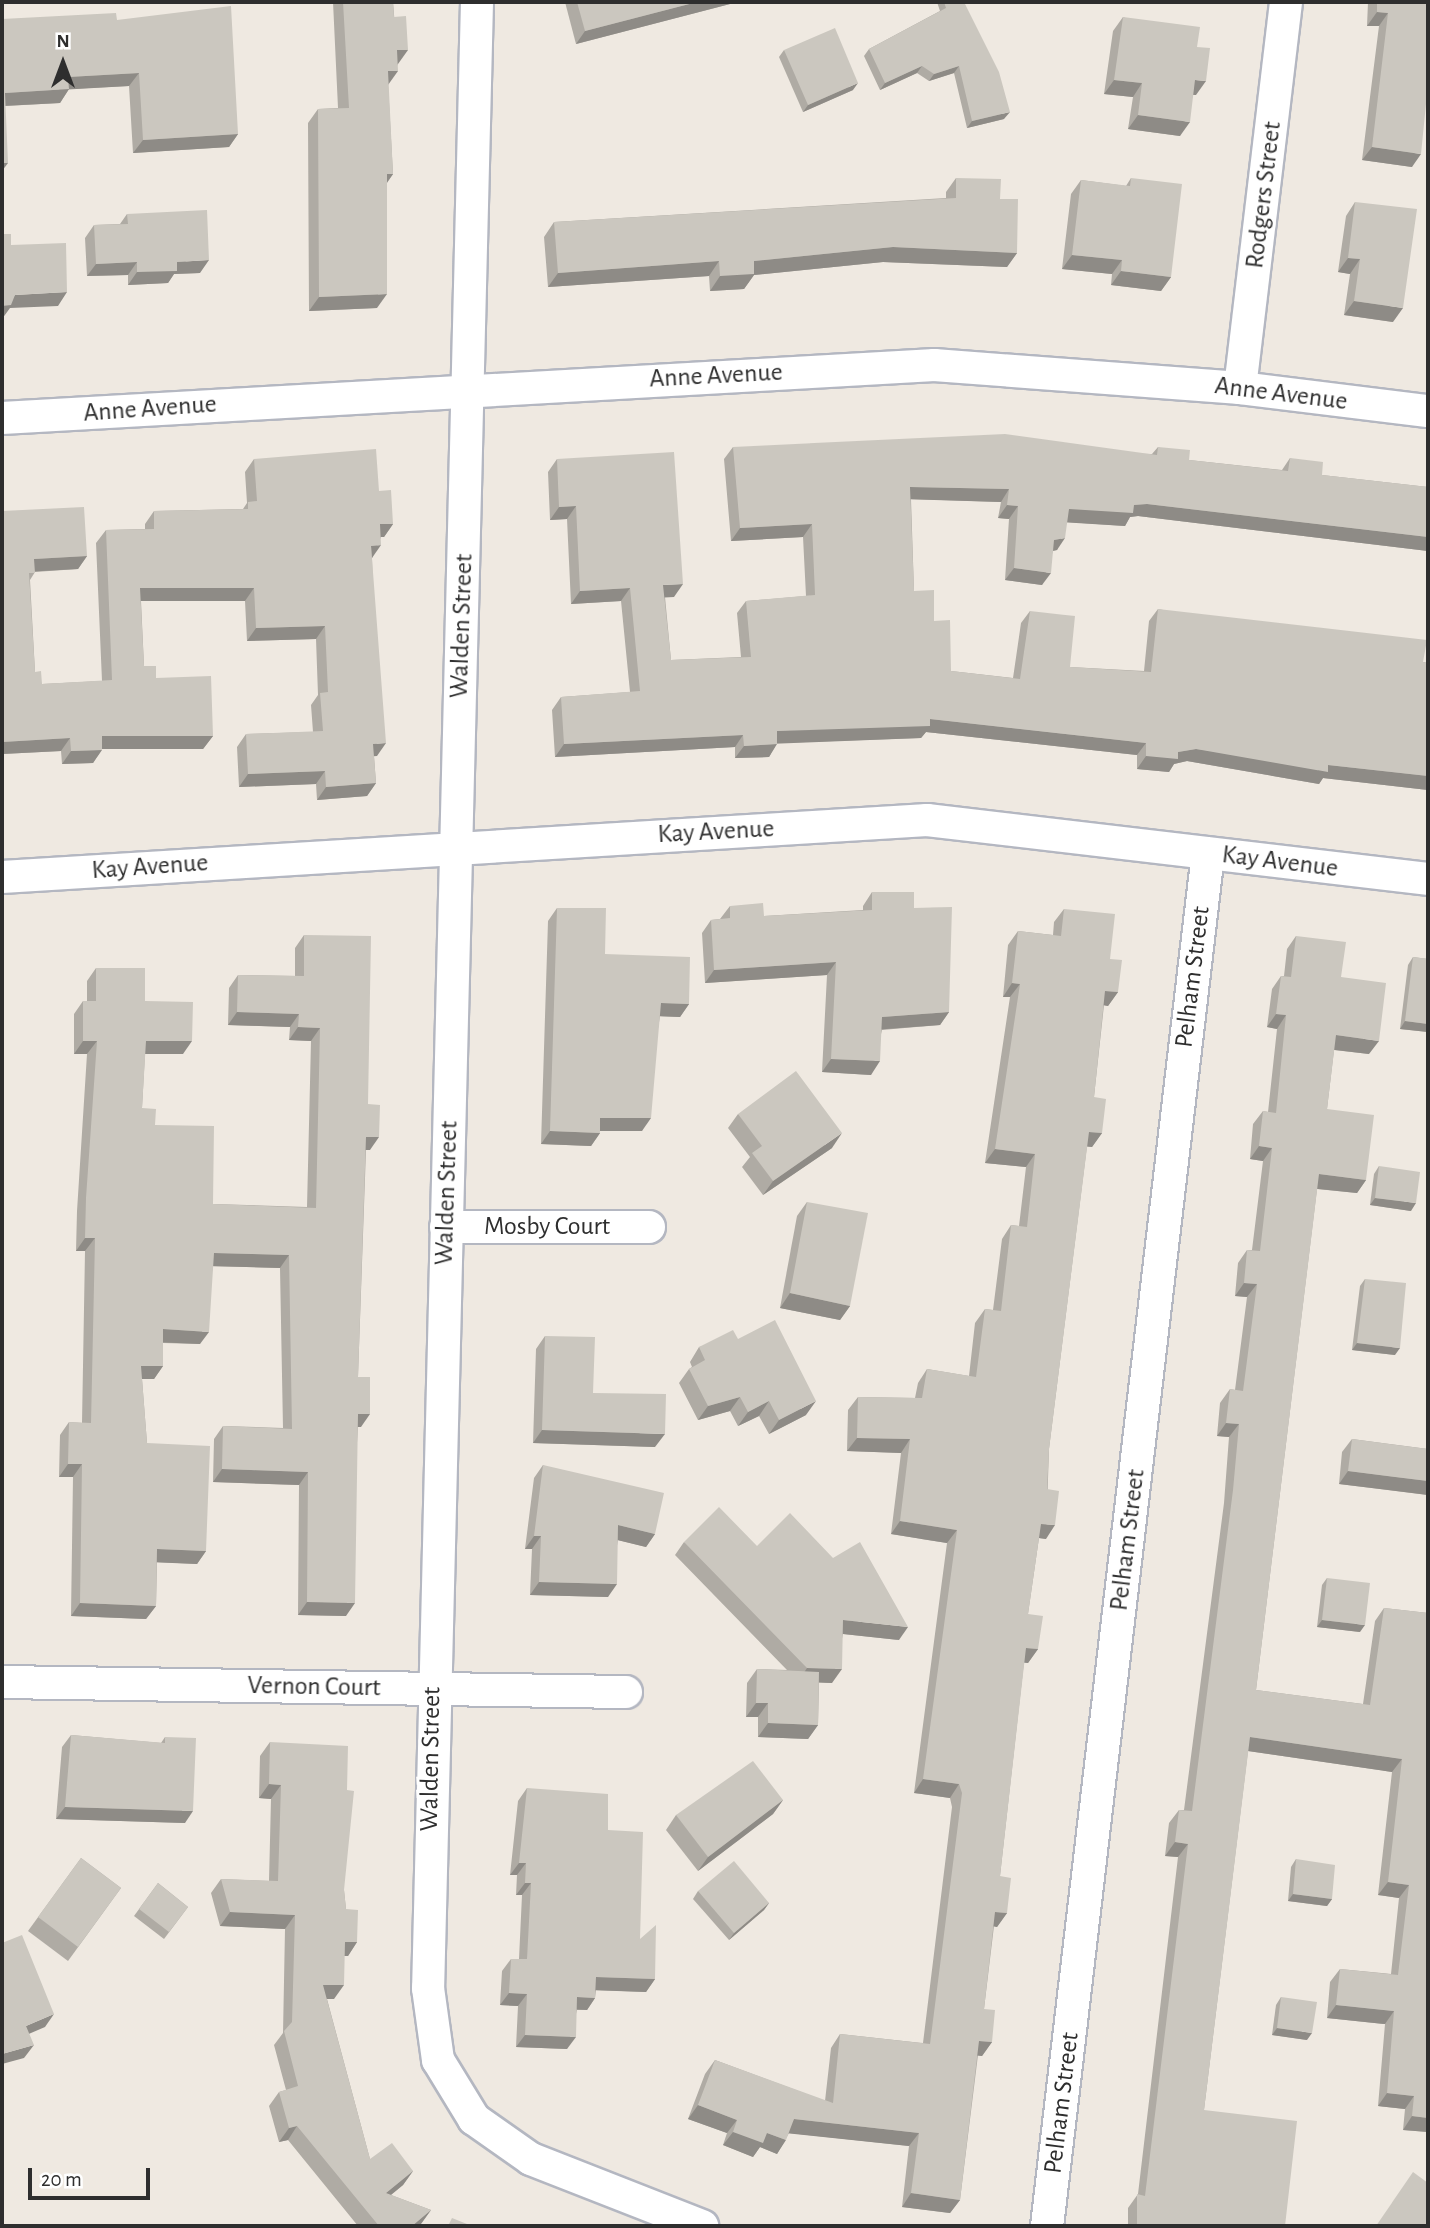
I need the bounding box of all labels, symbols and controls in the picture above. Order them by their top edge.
north arrow [28,28,98,98]
text: N [56,32,70,51]
street label: Rodgers Street [1240,120,1288,270]
street label: Anne Avenue [649,357,783,395]
street label: Anne Avenue [1213,370,1349,418]
street label: Anne Avenue [82,389,218,429]
street label: Walden Street [444,553,480,699]
street label: Kay Avenue [657,813,775,851]
street label: Kay Avenue [1220,839,1340,885]
street label: Kay Avenue [91,847,209,887]
street label: Pelham Street [1169,904,1217,1050]
street label: Walden Street [429,1120,465,1266]
street label: Mosby Court [484,1211,610,1243]
street label: Pelham Street [1104,1467,1152,1613]
street label: Vernon Court [247,1670,381,1704]
street label: Walden Street [414,1686,448,1832]
street label: Pelham Street [1038,2030,1086,2176]
scale bar [32,2154,154,2198]
text: 20 m [41,2169,82,2190]

